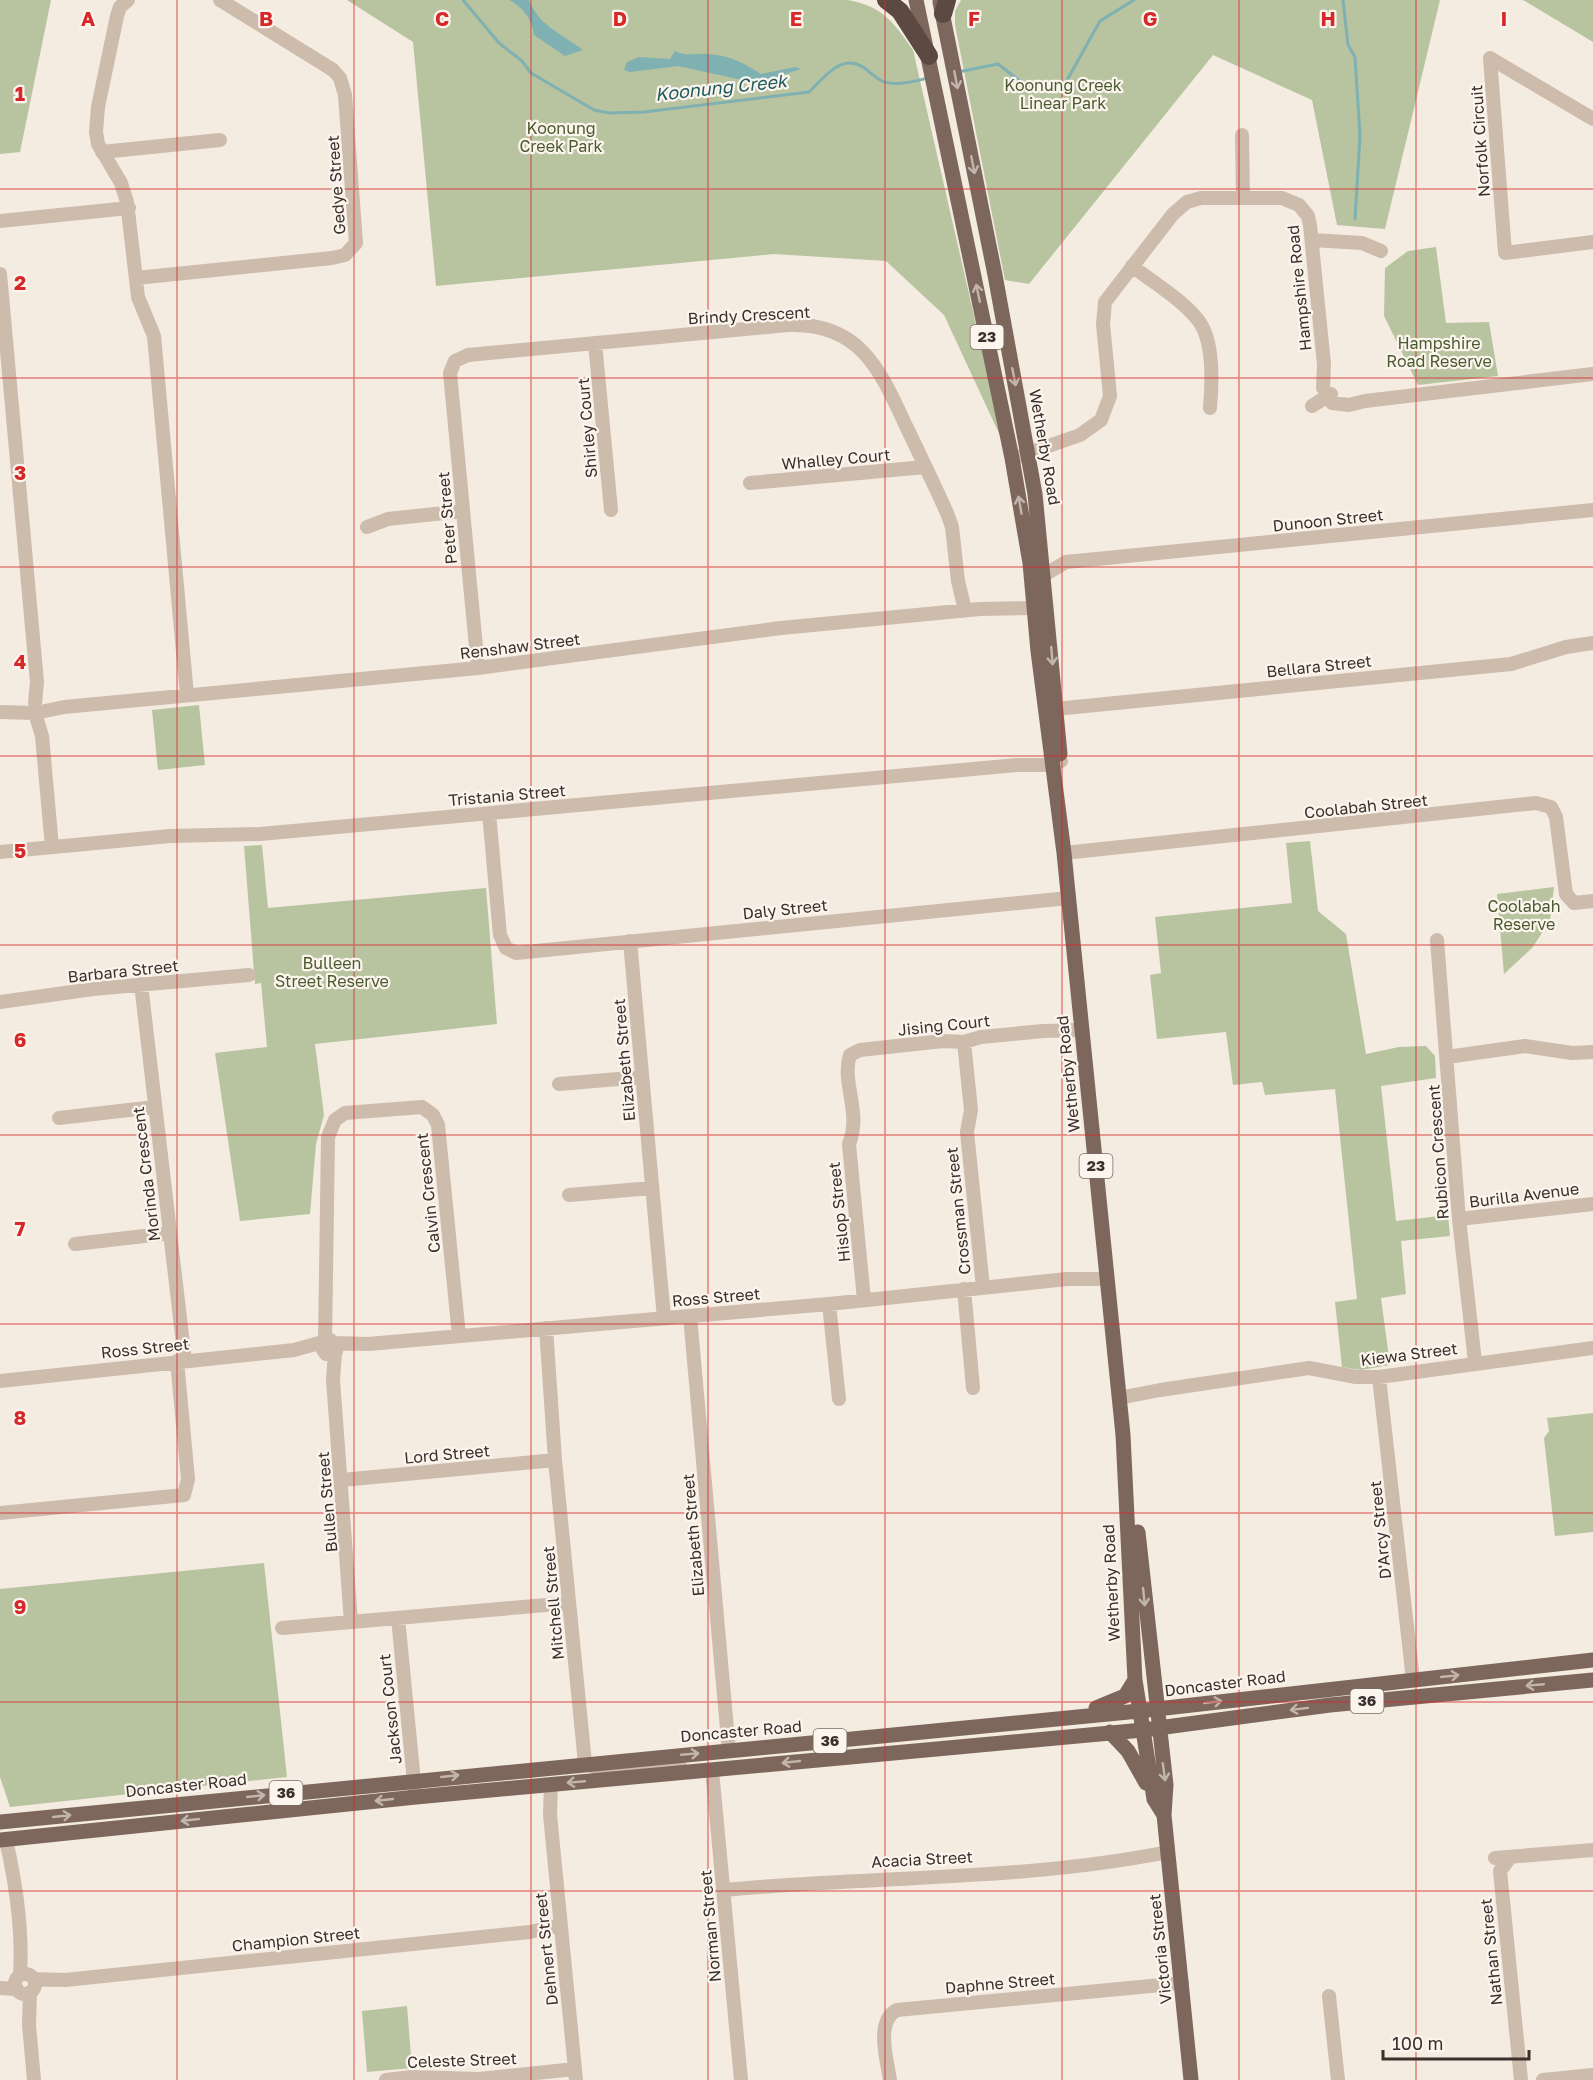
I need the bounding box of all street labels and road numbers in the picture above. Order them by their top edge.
street label: Norfolk Circuit [1466,84,1494,198]
street label: Gedye Street [323,135,349,235]
street label: Hampshire Road [1282,224,1316,352]
street label: Brindy Crescent [687,302,811,328]
road number: 23 [970,325,1004,349]
street label: Shirley Court [573,377,601,479]
street label: Wetherby Road [1025,387,1065,507]
street label: Whalley Court [781,444,891,474]
street label: Peter Street [433,471,461,565]
street label: Dunoon Street [1272,504,1384,536]
street label: Renshaw Street [459,629,581,663]
street label: Bellara Street [1265,651,1373,681]
street label: Tristania Street [448,780,566,810]
street label: Coolabah Street [1303,790,1429,822]
street label: Daly Street [742,895,828,923]
street label: Barbara Street [67,955,179,987]
street label: Elizabeth Street [609,998,639,1122]
street label: Jising Court [897,1010,991,1040]
street label: Wetherby Road [1052,1015,1084,1133]
street label: Rubicon Crescent [1423,1084,1453,1220]
street label: Morinda Crescent [128,1106,164,1242]
street label: Calvin Crescent [412,1132,444,1254]
street label: Crossman Street [941,1146,975,1276]
road number: 23 [1080,1154,1112,1178]
street label: Hislop Street [824,1161,854,1263]
street label: Burilla Avenue [1468,1178,1580,1212]
street label: Ross Street [671,1283,761,1311]
street label: Ross Street [100,1333,190,1363]
street label: Kiewa Street [1359,1338,1459,1370]
street label: Lord Street [403,1440,491,1468]
street label: Bullen Street [313,1451,341,1553]
street label: Elizabeth Street [678,1473,708,1597]
street label: D'Arcy Street [1365,1480,1395,1580]
street label: Wetherby Road [1098,1524,1124,1642]
street label: Mitchell Street [538,1545,568,1661]
street label: Jackson Court [374,1653,406,1765]
street label: Doncaster Road [1163,1666,1287,1700]
road number: 36 [1350,1689,1384,1713]
street label: Doncaster Road [679,1716,803,1746]
road number: 36 [814,1729,846,1753]
street label: Doncaster Road [124,1769,248,1801]
road number: 36 [270,1781,302,1805]
street label: Acacia Street [871,1846,973,1872]
street label: Norman Street [695,1869,725,1983]
street label: Dehnert Street [530,1891,562,2007]
street label: Victoria Street [1144,1893,1176,2005]
street label: Nathan Street [1475,1897,1507,2007]
street label: Champion Street [231,1922,361,1956]
street label: Daphne Street [944,1968,1056,1998]
street label: Celeste Street [407,2048,517,2072]

